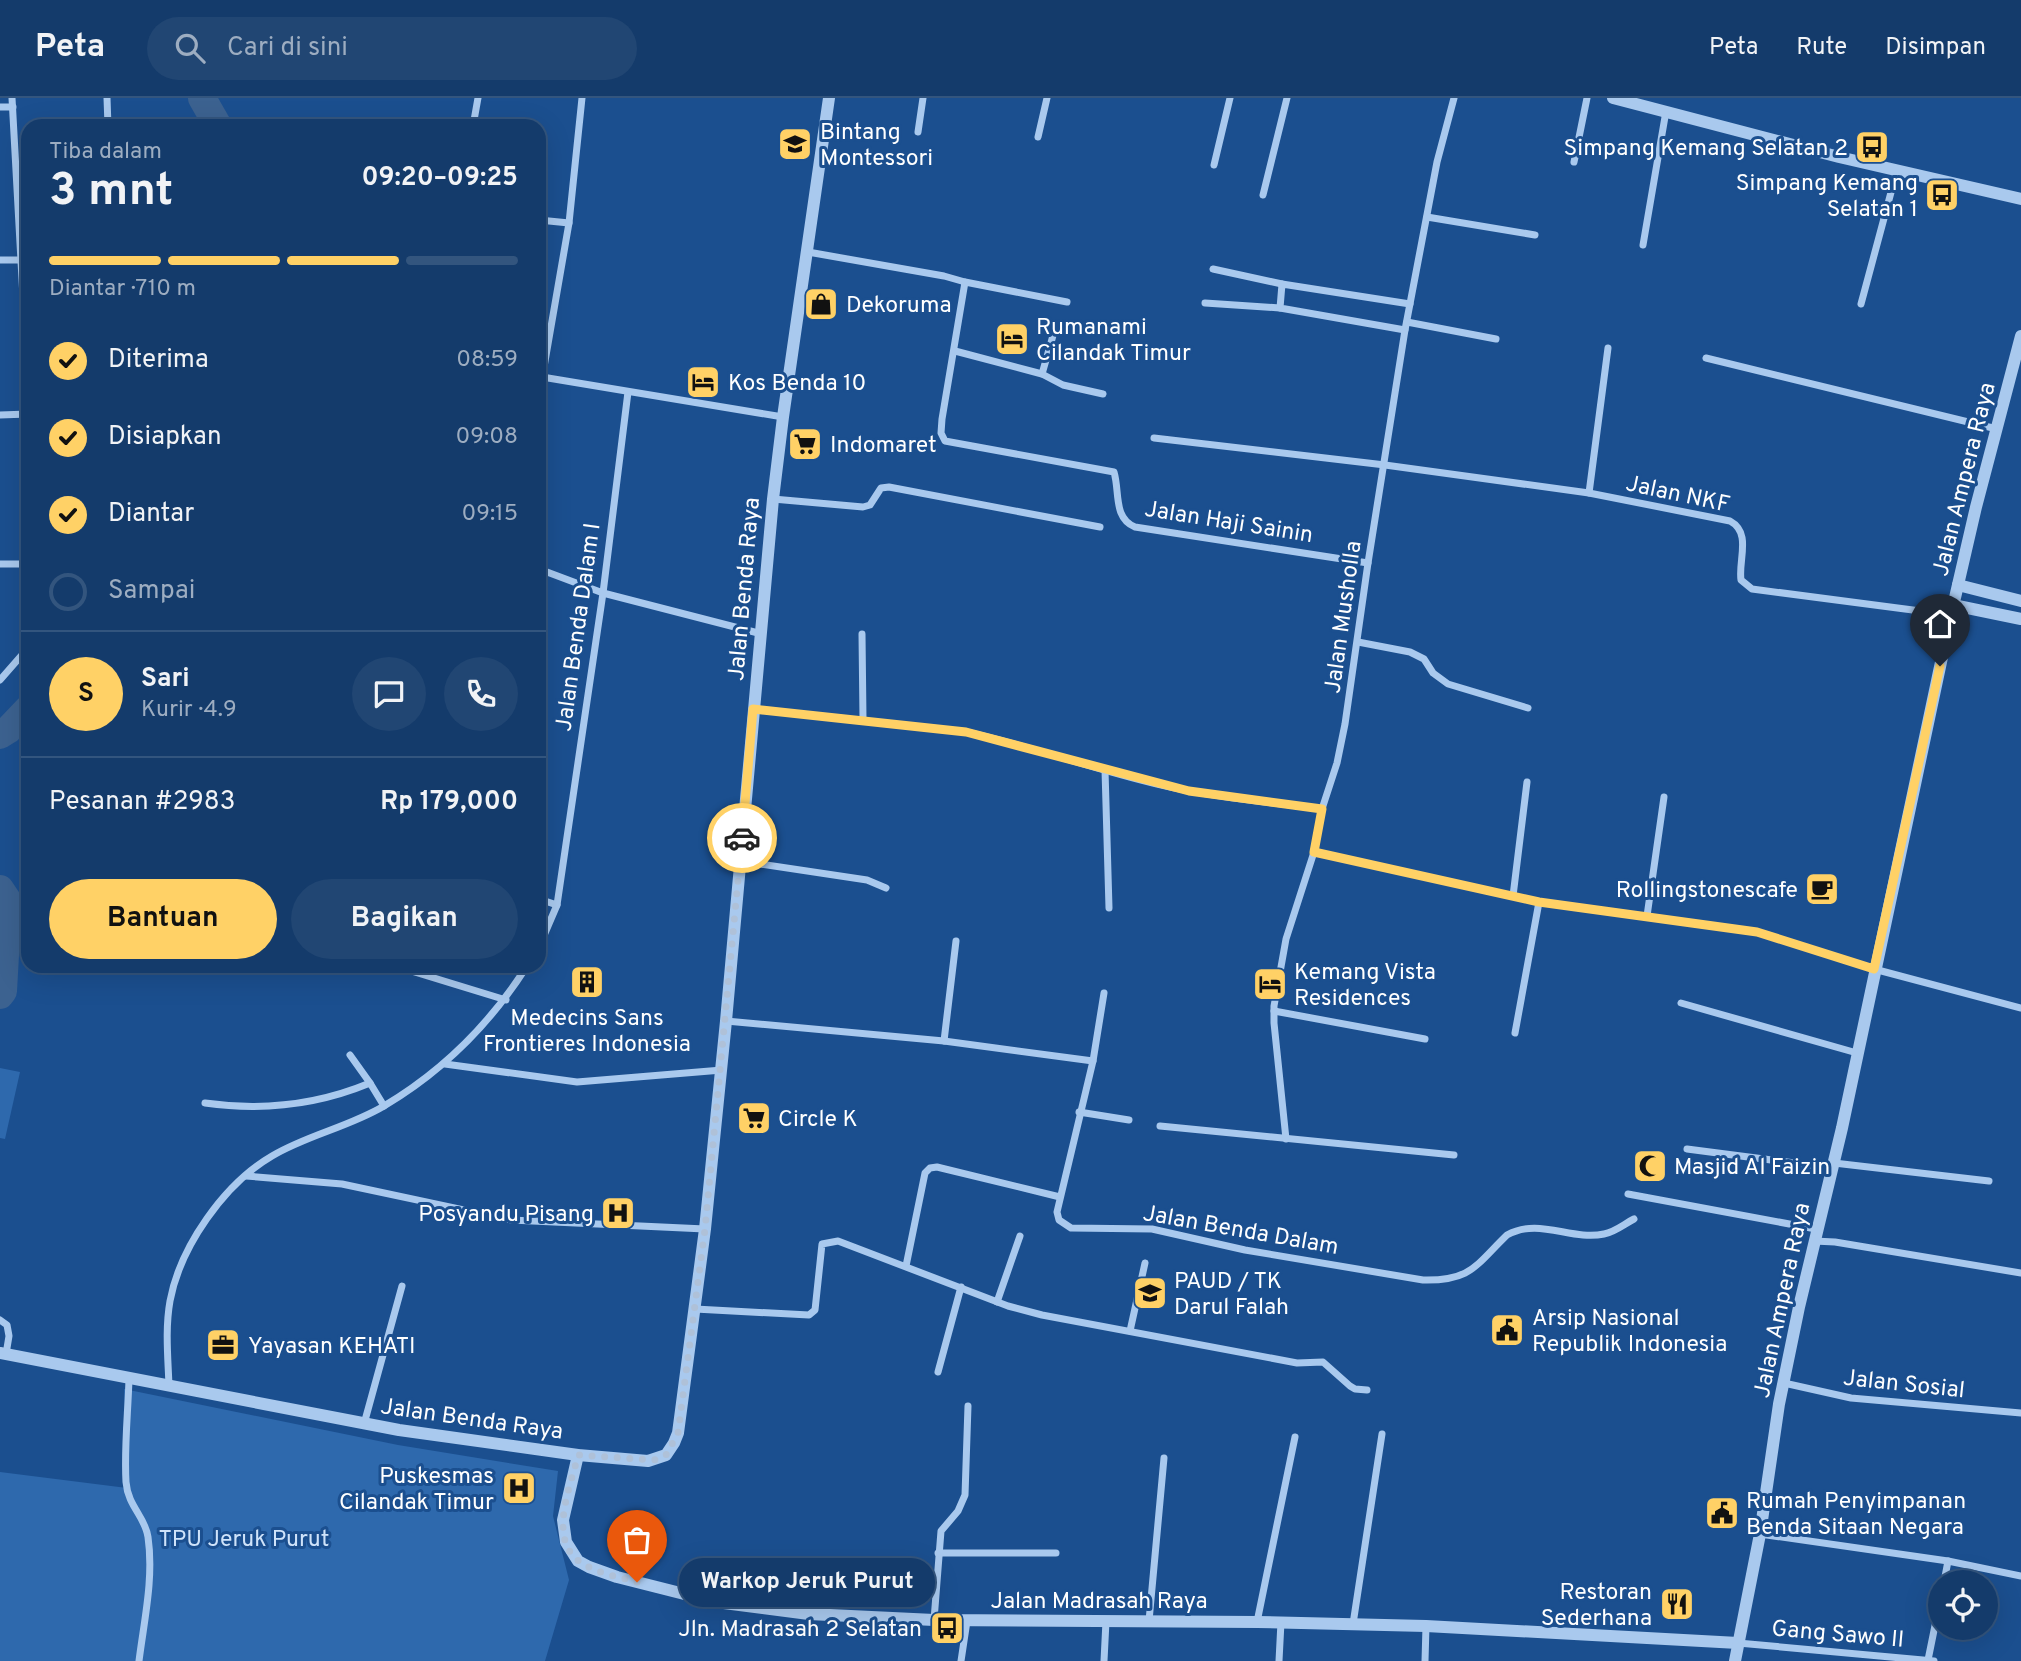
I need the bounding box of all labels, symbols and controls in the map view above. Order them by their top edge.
search box [147,17,637,80]
text: Peta [35,27,105,69]
icon: search [171,29,209,67]
text: Cari di sini [227,32,348,65]
text: Peta [1709,33,1758,63]
text: Rute [1796,33,1847,63]
text: Disimpan [1885,33,1986,63]
place label: Bintang Montessori [820,119,933,174]
school or university icon: Bintang Montessori [776,125,814,163]
bus stop icon: Simpang Kemang Selatan 2 [1853,128,1891,166]
place label: Simpang Kemang Selatan 2 [1564,135,1848,164]
text: Tiba dalam [49,138,162,167]
text: 09:20–09:25 [361,162,518,195]
text: 3 mnt [49,163,173,222]
place label: Simpang Kemang Selatan 1 [1736,170,1918,225]
bus stop icon: Simpang Kemang Selatan 1 [1923,176,1961,214]
text: Diantar · 710 m [49,275,196,304]
shop icon: Dekoruma [802,285,840,323]
place label: Dekoruma [846,292,952,321]
place label: Rumanami Cilandak Timur [1036,314,1191,369]
hotel icon: Rumanami Cilandak Timur [993,320,1031,358]
icon: check [49,342,87,380]
text: Diterima [108,344,209,377]
text: 08:59 [456,346,518,375]
hotel icon: Kos Benda 10 [684,363,722,401]
place label: Kos Benda 10 [728,370,866,399]
street label: Jalan Ampera Raya [1927,380,2004,580]
icon: check [49,419,87,457]
text: Disiapkan [108,421,222,454]
text: 09:08 [456,423,518,452]
supermarket icon: Indomaret [786,425,824,463]
place label: Indomaret [830,432,937,461]
street label: Jalan NKF [1623,470,1732,521]
icon: check [49,496,87,534]
street label: Jalan Benda Raya [723,496,768,682]
street label: Jalan Haji Sainin [1142,496,1315,551]
text: Diantar [108,498,194,531]
text: 09:15 [461,500,518,529]
street label: Jalan Benda Dalam I [550,521,608,733]
street label: Jalan Musholla [1319,539,1370,696]
text: Sampai [108,575,195,608]
pin [1910,594,1970,666]
icon: home [1921,605,1959,643]
button: chat [352,657,426,731]
button: phone [444,657,518,731]
text: Sari [141,663,190,696]
text: S [78,678,94,711]
text: Kurir · 4.9 [141,696,237,725]
text: Pesanan #2983 [49,786,235,819]
text: Rp 179,000 [380,786,518,819]
courier [707,803,777,873]
icon: car [723,819,761,857]
cafe icon: Rollingstonescafe [1803,870,1841,908]
place label: Rollingstonescafe [1616,877,1798,906]
button: Bantuan [49,879,277,959]
button: Bagikan [291,879,518,959]
place label: Kemang Vista Residences [1294,959,1436,1014]
building icon: Medecins Sans Frontieres Indonesia [568,963,606,1001]
hotel icon: Kemang Vista Residences [1251,965,1289,1003]
place label: Medecins Sans Frontieres Indonesia [483,1005,691,1060]
supermarket icon: Circle K [735,1099,773,1137]
place label: Circle K [778,1106,858,1135]
mosque icon: Masjid Al Faizin [1631,1147,1669,1185]
place label: Masjid Al Faizin [1674,1154,1830,1183]
hospital icon: Posyandu Pisang [599,1194,637,1232]
street label: Jalan Benda Dalam [1140,1200,1341,1263]
street label: Jalan Ampera Raya [1749,1200,1818,1401]
place label: Posyandu Pisang [418,1201,594,1230]
place label: PAUD / TK Darul Falah [1174,1268,1289,1323]
school or university icon: PAUD / TK Darul Falah [1131,1274,1169,1312]
place label: Arsip Nasional Republik Indonesia [1532,1305,1727,1360]
public building icon: Arsip Nasional Republik Indonesia [1488,1311,1526,1349]
office icon: Yayasan KEHATI [204,1326,242,1364]
place label: Yayasan KEHATI [248,1333,416,1362]
street label: Jalan Sosial [1841,1365,1966,1406]
street label: Jalan Benda Raya [379,1393,565,1448]
place label: Puskesmas Cilandak Timur [339,1463,494,1518]
hospital icon: Puskesmas Cilandak Timur [500,1469,538,1507]
place label: Rumah Penyimpanan Benda Sitaan Negara [1746,1488,1966,1543]
public building icon: Rumah Penyimpanan Benda Sitaan Negara [1703,1494,1741,1532]
pin [607,1510,667,1582]
icon: bag [618,1521,656,1559]
park label: TPU Jeruk Purut [159,1526,329,1555]
callout: Warkop Jeruk Purut [679,1558,934,1606]
text: Warkop Jeruk Purut [700,1568,914,1597]
map controls [1928,1570,1998,1640]
button: locate [1928,1570,1998,1640]
place label: Restoran Sederhana [1541,1579,1652,1634]
restaurant icon: Restoran Sederhana [1658,1585,1696,1623]
street label: Jalan Madrasah Raya [990,1588,1208,1617]
bus stop icon: Jln. Madrasah 2 Selatan [928,1609,966,1647]
street label: Gang Sawo II [1770,1615,1905,1656]
place label: Jln. Madrasah 2 Selatan [678,1616,922,1645]

